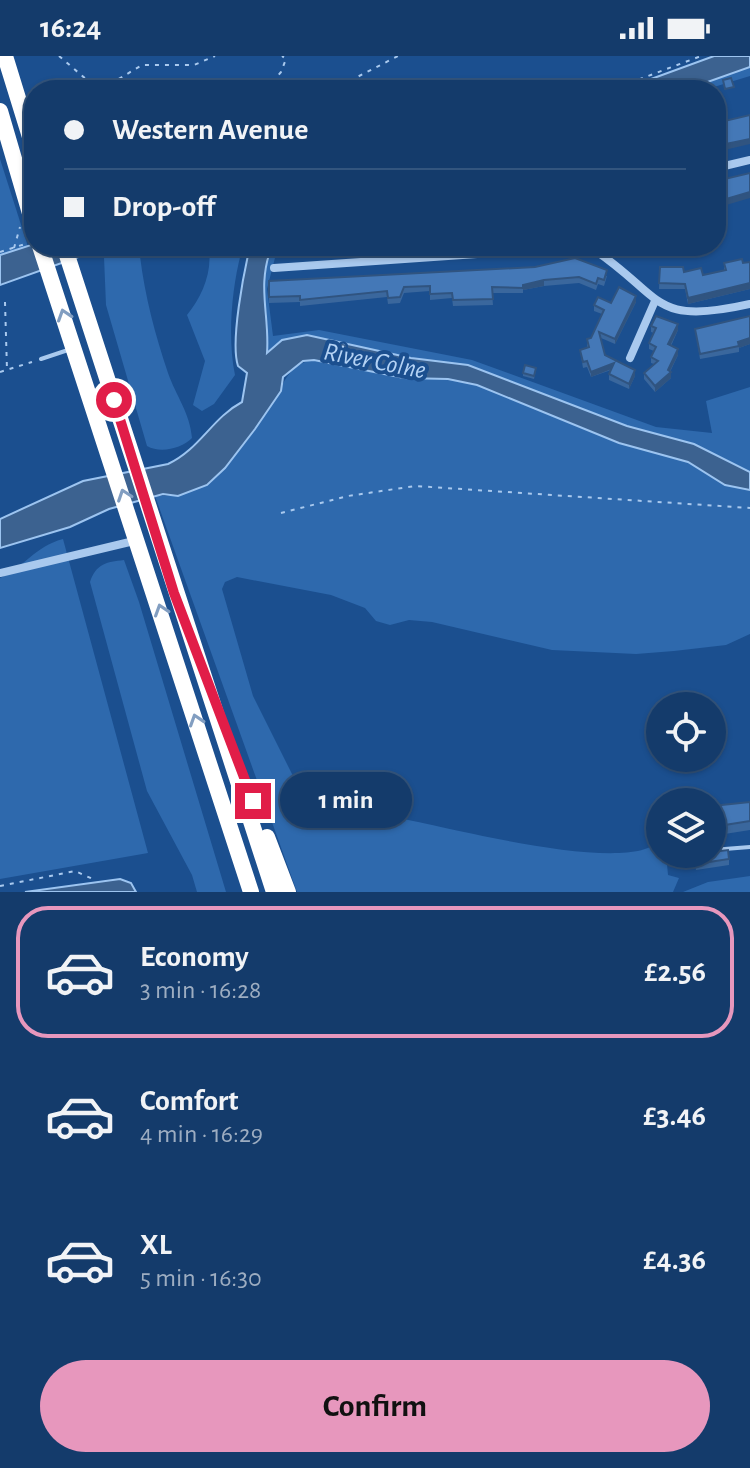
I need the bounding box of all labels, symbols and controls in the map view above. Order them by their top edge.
text: 16:24 [40,13,101,43]
text: Western Avenue [112,115,308,145]
text: Drop-off [112,192,215,222]
one-way arrow [57,309,73,323]
water label: River Colne [322,338,428,384]
route start [96,382,132,418]
one-way arrow [118,489,134,503]
one-way arrow [154,604,170,618]
map controls [646,692,726,868]
button: locate [646,692,726,772]
one-way arrow [189,714,205,727]
callout: 1 min [281,773,413,829]
route end [235,783,271,819]
text: 1 min [319,787,373,813]
button: layers [646,788,726,868]
icon: car [44,936,116,1008]
text: Economy [140,942,249,972]
text: £2.56 [644,957,706,987]
text: 3 min · 16:28 [140,977,261,1003]
icon: car [44,1080,116,1152]
text: Comfort [140,1086,239,1116]
text: £3.46 [643,1101,706,1131]
text: 4 min · 16:29 [140,1121,263,1147]
icon: car [44,1224,116,1296]
text: XL [140,1230,172,1260]
text: £4.36 [643,1245,706,1275]
text: 5 min · 16:30 [140,1265,262,1291]
button: Confirm [40,1360,710,1452]

